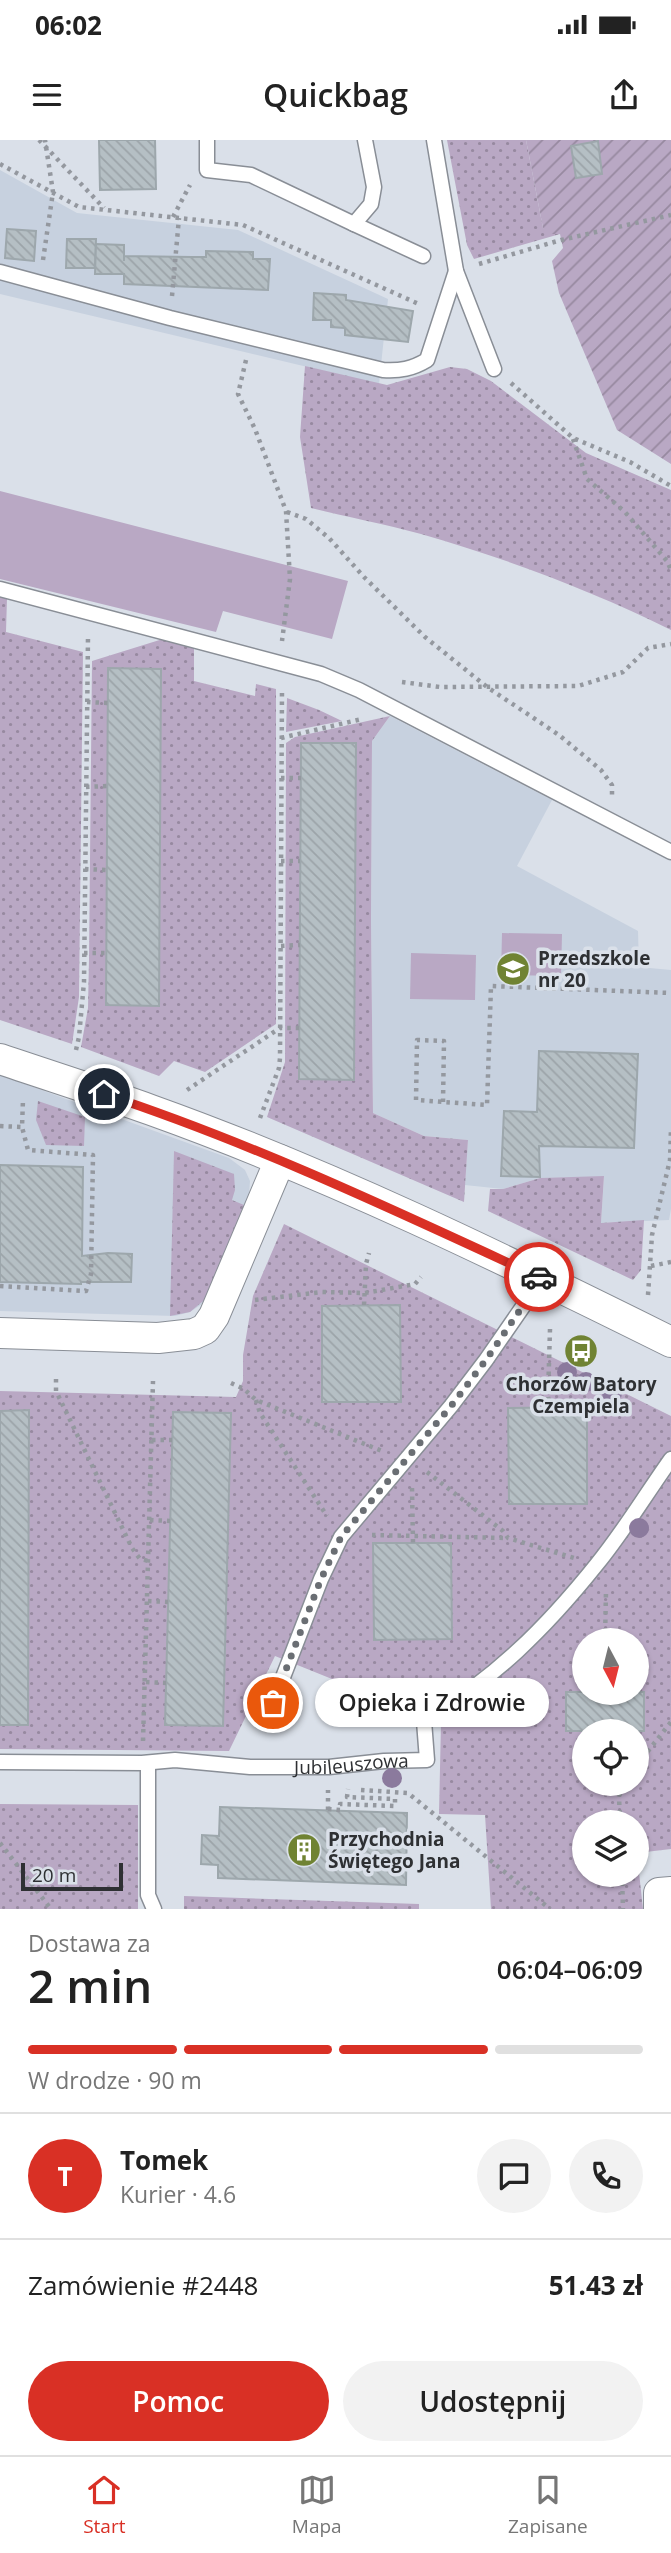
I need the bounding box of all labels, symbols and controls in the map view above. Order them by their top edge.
text: 06:02 [35,7,102,43]
text: Quickbag [263,73,408,116]
icon: menu [28,76,66,114]
icon: share [605,76,643,114]
place label: Przedszkole nr 20 [538,945,650,993]
school or university icon: Przedszkole nr 20 [494,950,532,988]
pin [74,1064,134,1124]
icon: home [85,1075,123,1113]
courier [504,1242,574,1312]
icon: car [520,1258,558,1296]
bus stop icon: Chorzów Batory Czempiela [562,1332,600,1370]
place label: Chorzów Batory Czempiela [506,1371,657,1419]
north arrow [572,1628,649,1704]
map controls [572,1628,649,1887]
pin [243,1673,303,1733]
callout: Opieka i Zdrowie [315,1678,550,1728]
icon: bag [254,1684,292,1722]
text: Opieka i Zdrowie [339,1686,525,1718]
button: locate [572,1719,649,1796]
street label: Jubileuszowa [292,1747,409,1780]
button: layers [572,1810,649,1887]
place label: Przychodnia Świętego Jana [328,1826,460,1874]
building icon: Przychodnia Świętego Jana [285,1831,323,1869]
scale bar [21,1860,122,1892]
text: 20 m [32,1862,76,1888]
text: Dostawa za [28,1927,151,1959]
text: 06:04–06:09 [497,1951,643,1987]
text: 2 min [28,1954,152,2016]
text: W drodze · 90 m [28,2064,202,2096]
button: chat [477,2139,551,2213]
button: phone [569,2139,643,2213]
text: Tomek [120,2142,208,2178]
text: T [57,2158,73,2194]
text: Kurier · 4.6 [120,2178,236,2210]
text: Zamówienie #2448 [28,2267,258,2303]
text: 51.43 zł [549,2267,643,2303]
button: Pomoc [28,2361,329,2441]
button: Udostępnij [343,2361,643,2441]
tab: Start [83,2471,125,2539]
tab: Mapa [292,2471,342,2539]
tab: Zapisane [508,2471,588,2539]

